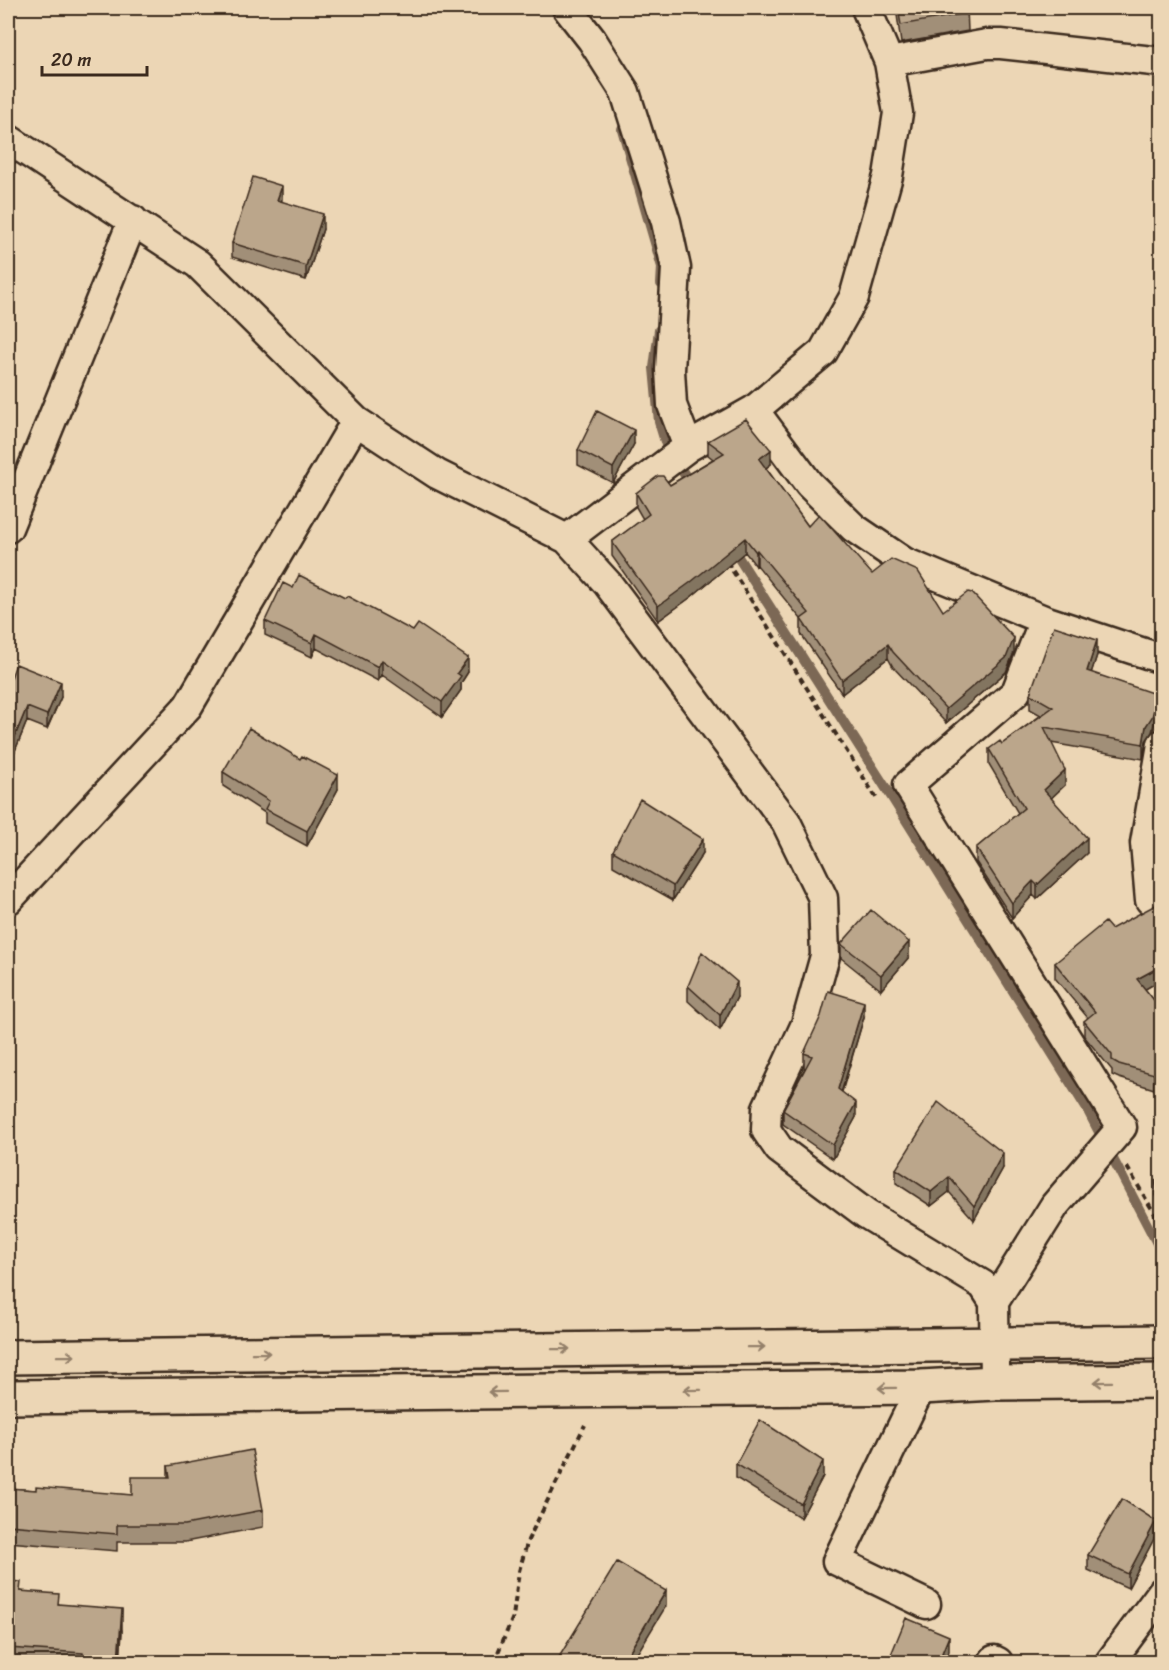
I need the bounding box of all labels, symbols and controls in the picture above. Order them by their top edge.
scale bar [42,39,147,77]
text: 20 m [51,44,91,76]
one-way arrow [745,1341,765,1353]
one-way arrow [550,1344,570,1355]
one-way arrow [250,1347,270,1359]
one-way arrow [55,1350,75,1362]
one-way arrow [1094,1376,1114,1388]
one-way arrow [878,1382,898,1393]
one-way arrow [683,1384,703,1395]
one-way arrow [488,1386,508,1397]

